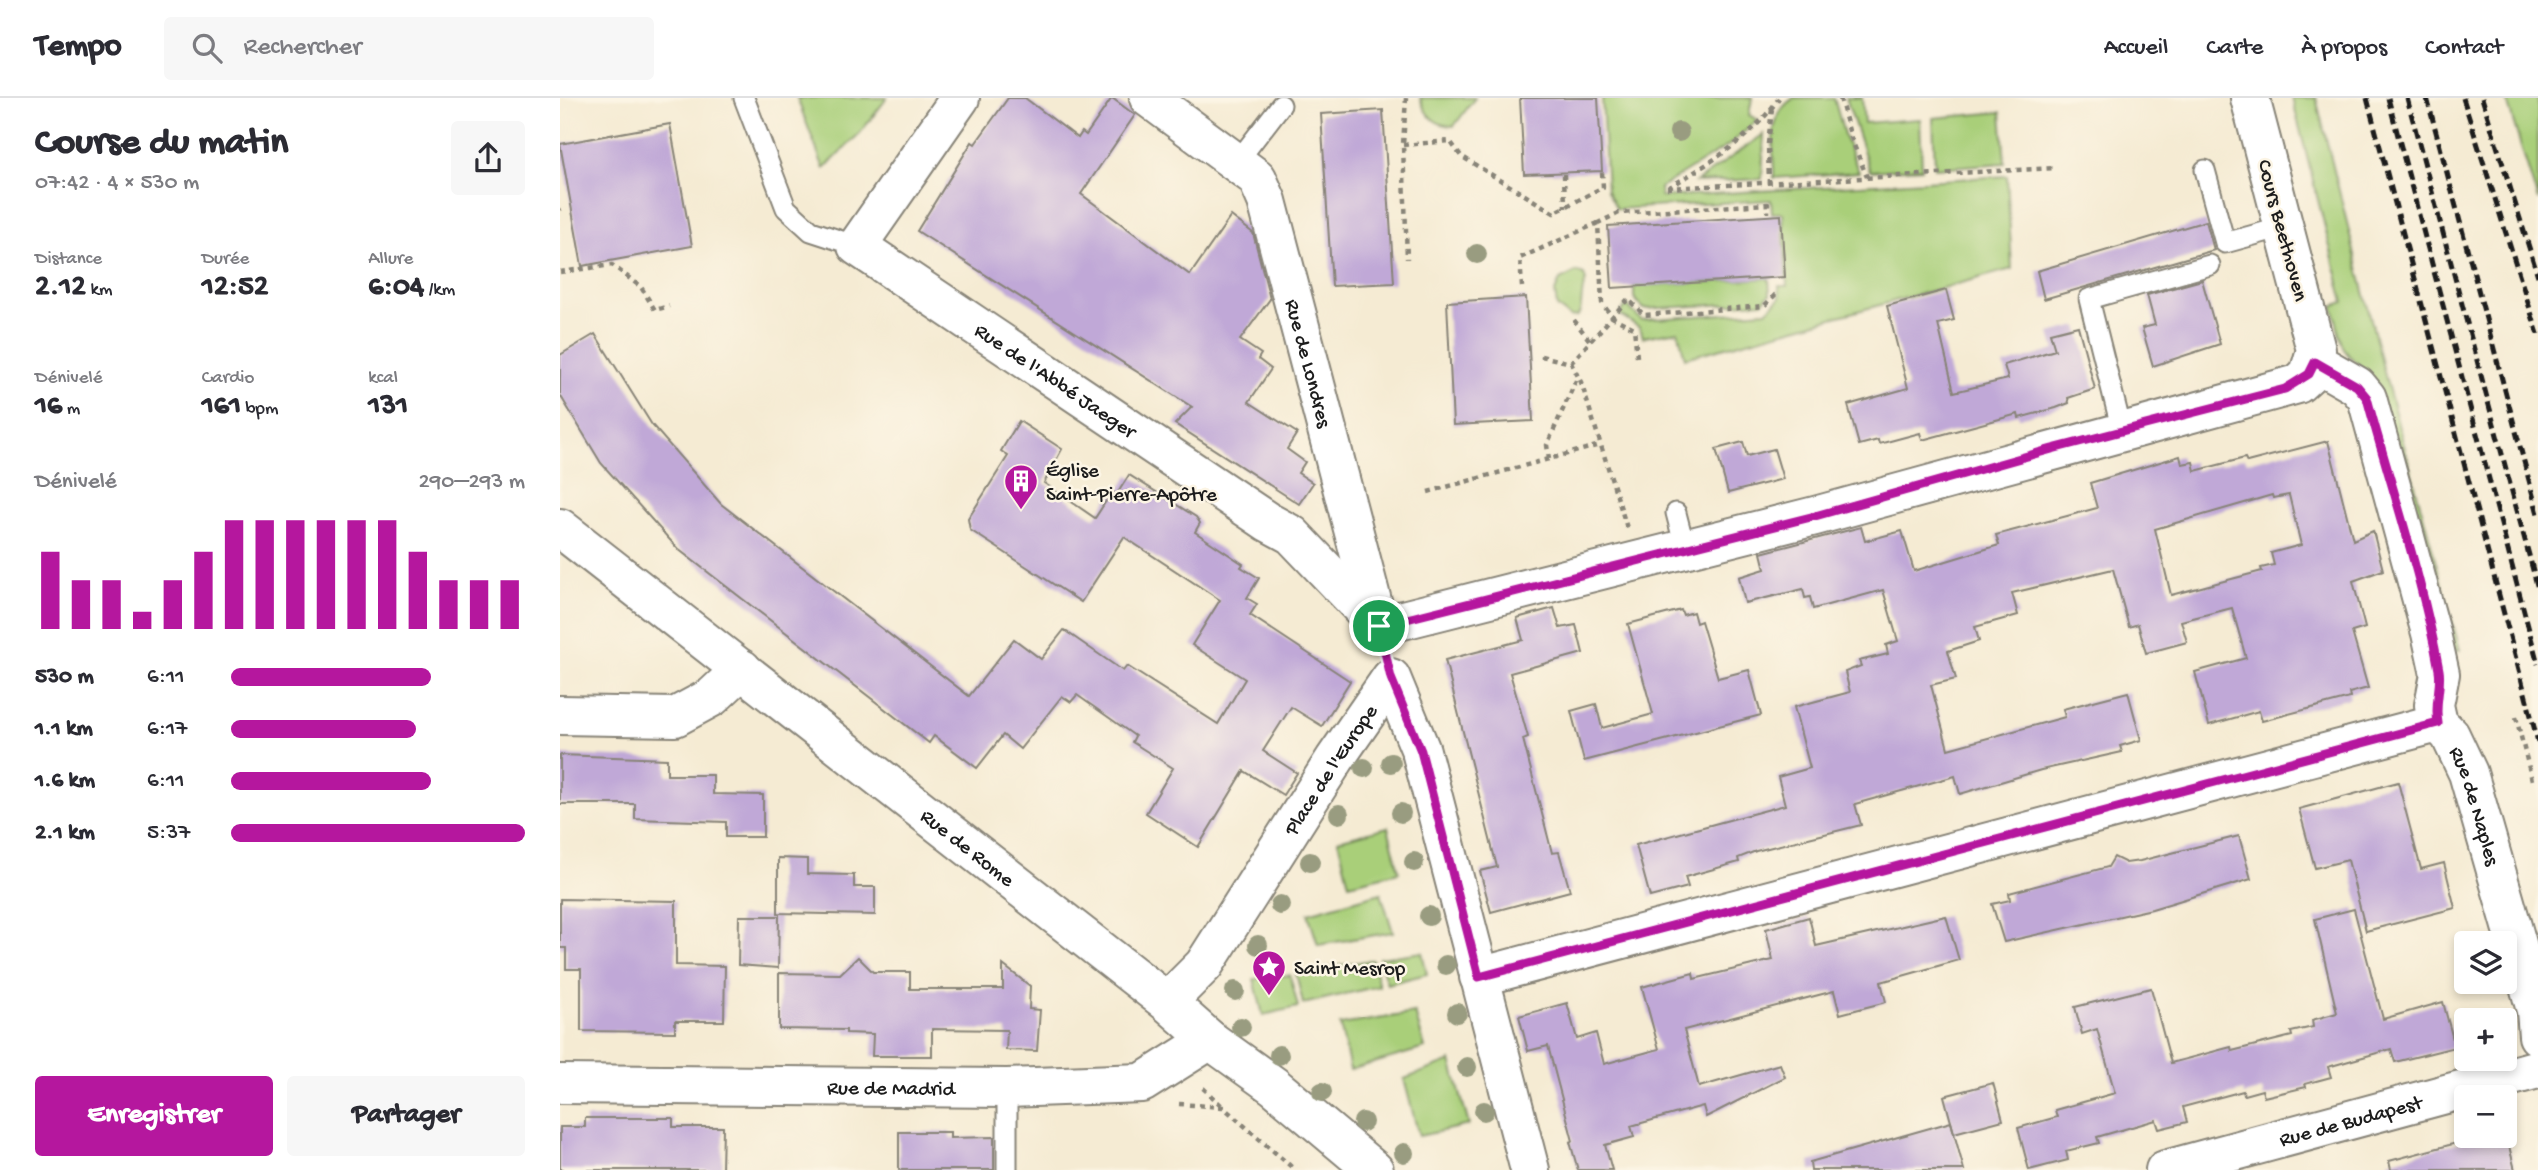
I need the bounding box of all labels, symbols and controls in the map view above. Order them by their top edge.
search box [164,17,654,80]
text: Tempo [35,29,122,67]
icon: search [188,29,226,67]
text: Rechercher [244,33,361,64]
text: Accueil [2104,34,2168,63]
text: Carte [2206,34,2263,63]
text: À propos [2301,34,2387,63]
text: Contact [2425,34,2503,63]
button: share [451,121,525,195]
text: Course du matin [35,122,288,166]
street label: Cours Beethoven [2250,157,2312,304]
text: 07:42 · 4 × 530 m [35,170,199,197]
text: Distance [35,248,102,271]
text: Durée [202,248,249,271]
text: Allure [368,248,413,271]
text: 2.12 [35,271,86,306]
text: 12:52 [202,271,268,306]
text: 6:04 [368,271,424,306]
text: km [86,279,112,302]
text: /km [424,279,455,302]
street label: Rue de Londres [1277,297,1335,432]
street label: Rue de l'Abbé Jaeger [969,319,1141,446]
text: Dénivelé [35,367,103,390]
text: Cardio [202,367,254,390]
text: kcal [368,367,398,390]
text: 16 [35,390,62,425]
text: 161 [202,390,241,425]
text: 131 [368,390,408,425]
text: m [62,398,80,421]
text: bpm [241,398,278,421]
place label: Église Saint-Pierre-Apôtre [1046,460,1218,509]
building icon: Église Saint-Pierre-Apôtre [1002,462,1040,511]
text: Dénivelé [35,469,117,496]
text: 290–293 m [419,469,525,496]
pin [1349,596,1409,656]
icon: arrive [1360,607,1398,645]
text: 530 m [35,664,94,691]
text: 6:11 [147,664,184,691]
street label: Place de l'Europe [1280,700,1385,842]
text: 1.1 km [35,716,93,743]
text: 6:17 [147,716,187,743]
street label: Rue de Naples [2441,743,2503,870]
text: 1.6 km [35,768,95,795]
text: 6:11 [147,768,184,795]
street label: Rue de Rome [914,805,1019,895]
text: 2.1 km [35,820,95,847]
text: 5:37 [147,820,190,847]
map controls [2454,931,2517,1148]
button: layers [2454,931,2517,994]
place icon: Saint Mesrop [1250,948,1288,997]
place label: Saint Mesrop [1294,958,1406,983]
button: + [2454,1008,2517,1071]
button: Enregistrer [35,1076,273,1156]
button: Partager [287,1076,525,1156]
street label: Rue de Madrid [827,1077,957,1104]
button: − [2454,1085,2517,1148]
street label: Rue de Budapest [2277,1091,2428,1154]

